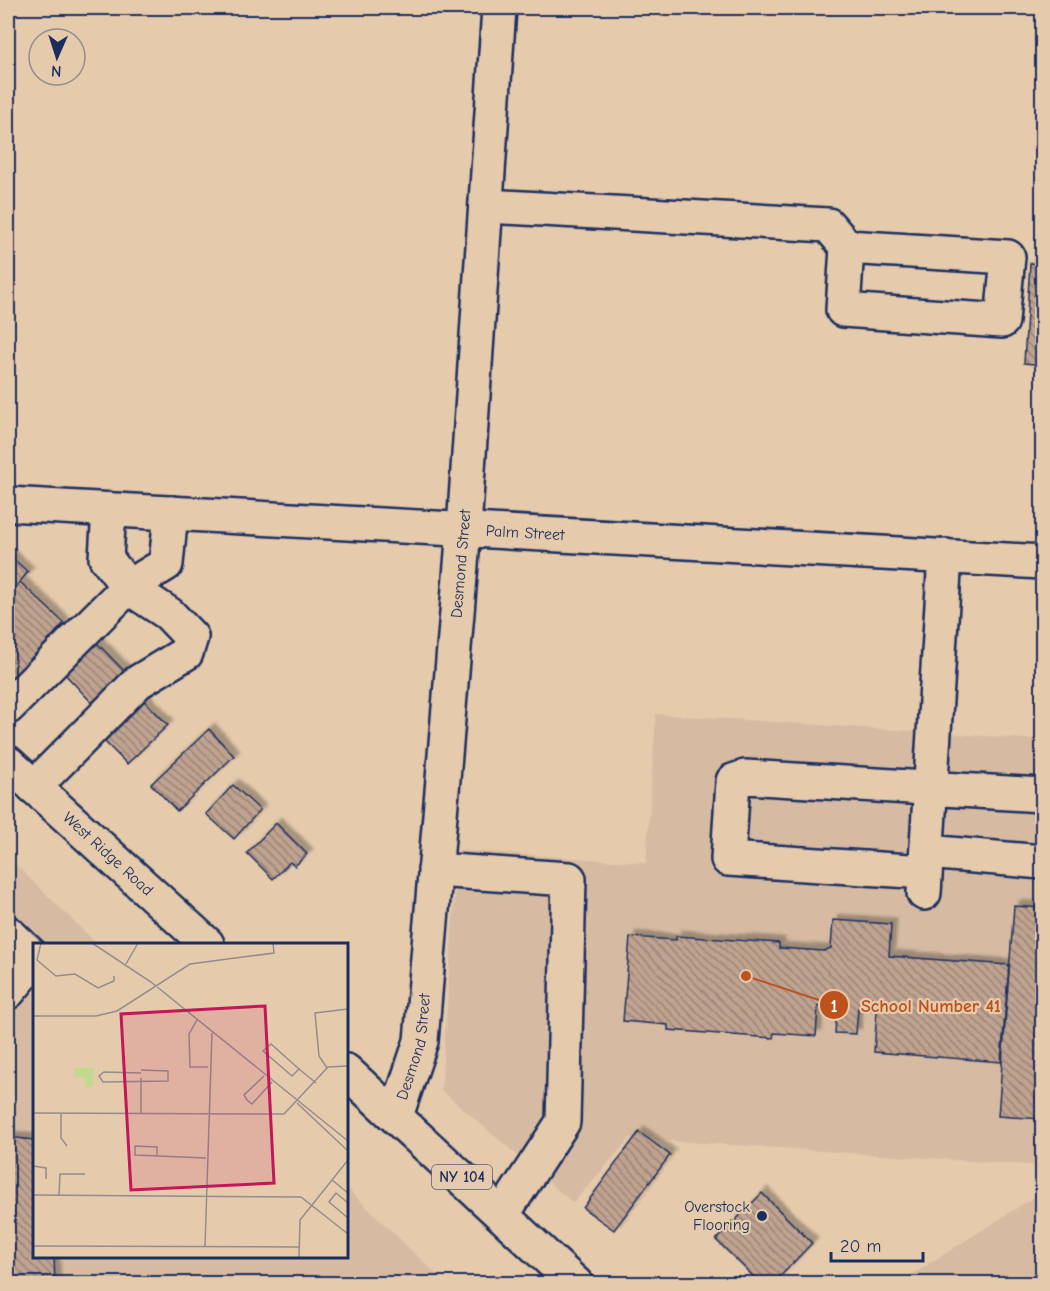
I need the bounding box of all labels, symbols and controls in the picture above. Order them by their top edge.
north arrow [27,27,87,87]
text: N [51,62,62,80]
street label: Desmond Street [448,508,474,619]
street label: Palm Street [485,522,565,544]
street label: West Ridge Road [59,808,157,899]
inset map [33,943,348,1258]
callout: School Number 41 [819,987,1012,1023]
street label: Desmond Street [393,992,434,1102]
text: 1 [830,996,838,1017]
text: School Number 41 [861,996,1001,1017]
road number: NY 104 [432,1165,492,1189]
place label: Overstock Flooring [684,1198,750,1234]
marker: Overstock Flooring [755,1209,769,1223]
scale bar [831,1225,922,1263]
text: 20 m [840,1236,881,1257]

